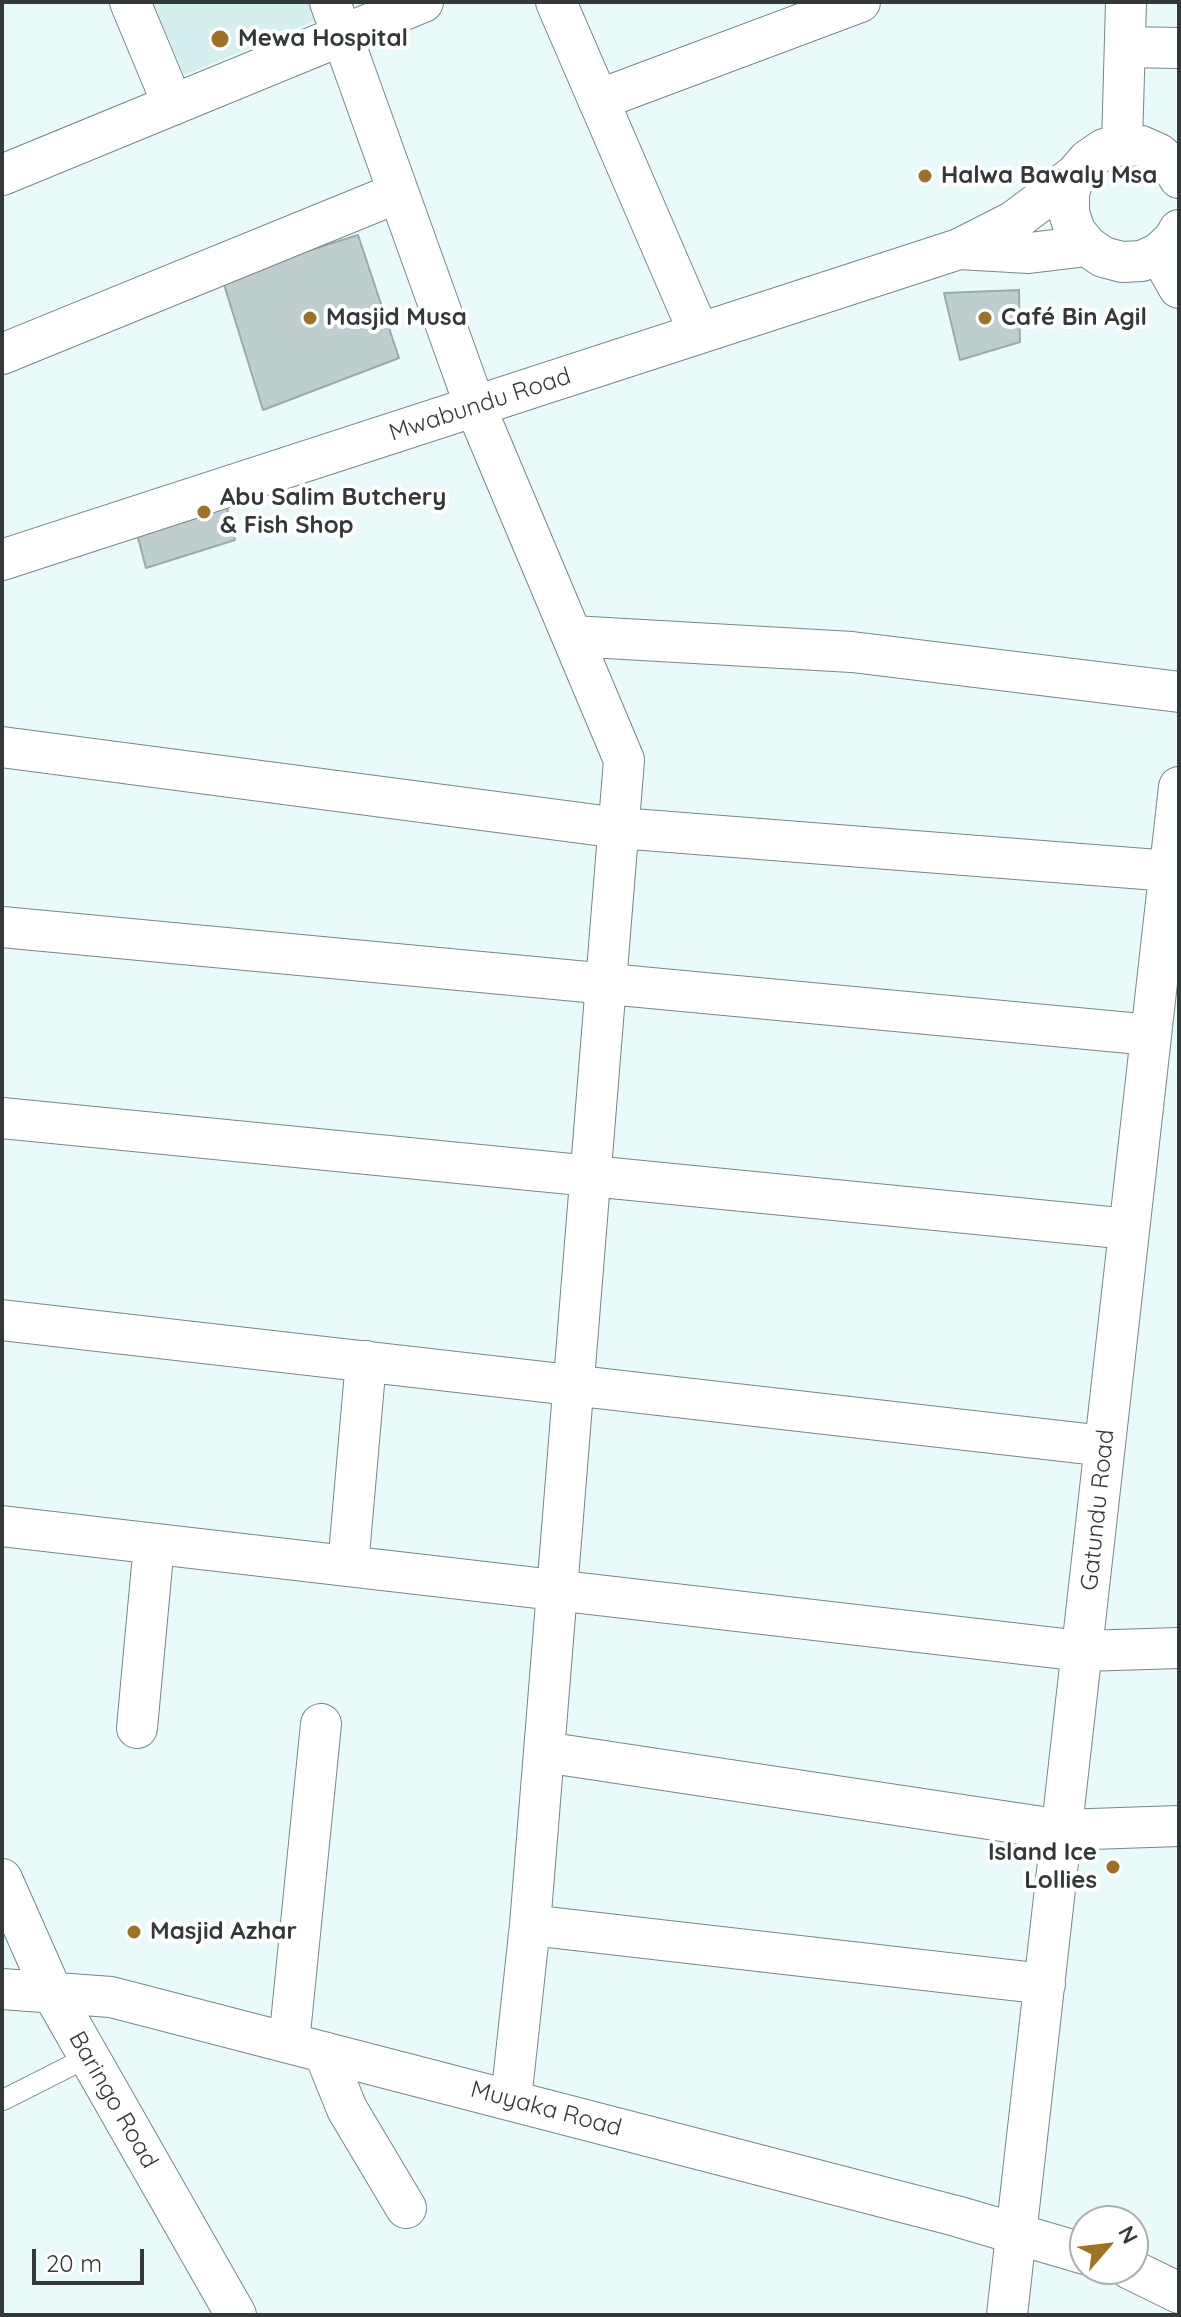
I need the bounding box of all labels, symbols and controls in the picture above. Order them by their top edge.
place label: Mewa Hospital [238,25,408,53]
marker: Mewa Hospital [209,28,231,50]
place label: Halwa Bawaly Msa [941,162,1157,190]
marker: Halwa Bawaly Msa [916,167,934,185]
place label: Masjid Musa [326,304,467,332]
place label: Café Bin Agil [1001,304,1147,332]
marker: Masjid Musa [301,309,319,327]
marker: Café Bin Agil [976,309,994,327]
street label: Mwabundu Road [386,362,574,448]
place label: Abu Salim Butchery & Fish Shop [220,484,446,540]
marker: Abu Salim Butchery & Fish Shop [195,503,213,521]
street label: Gatundu Road [1075,1428,1121,1592]
place label: Island Ice Lollies [988,1839,1097,1895]
marker: Island Ice Lollies [1104,1858,1122,1876]
place label: Masjid Azhar [150,1918,297,1946]
marker: Masjid Azhar [125,1923,143,1941]
street label: Baringo Road [62,2026,164,2174]
street label: Muyaka Road [467,2075,625,2143]
north arrow [1069,2205,1149,2285]
text: N [1112,2221,1145,2248]
scale bar [36,2233,148,2283]
text: 20 m [46,2248,102,2278]

